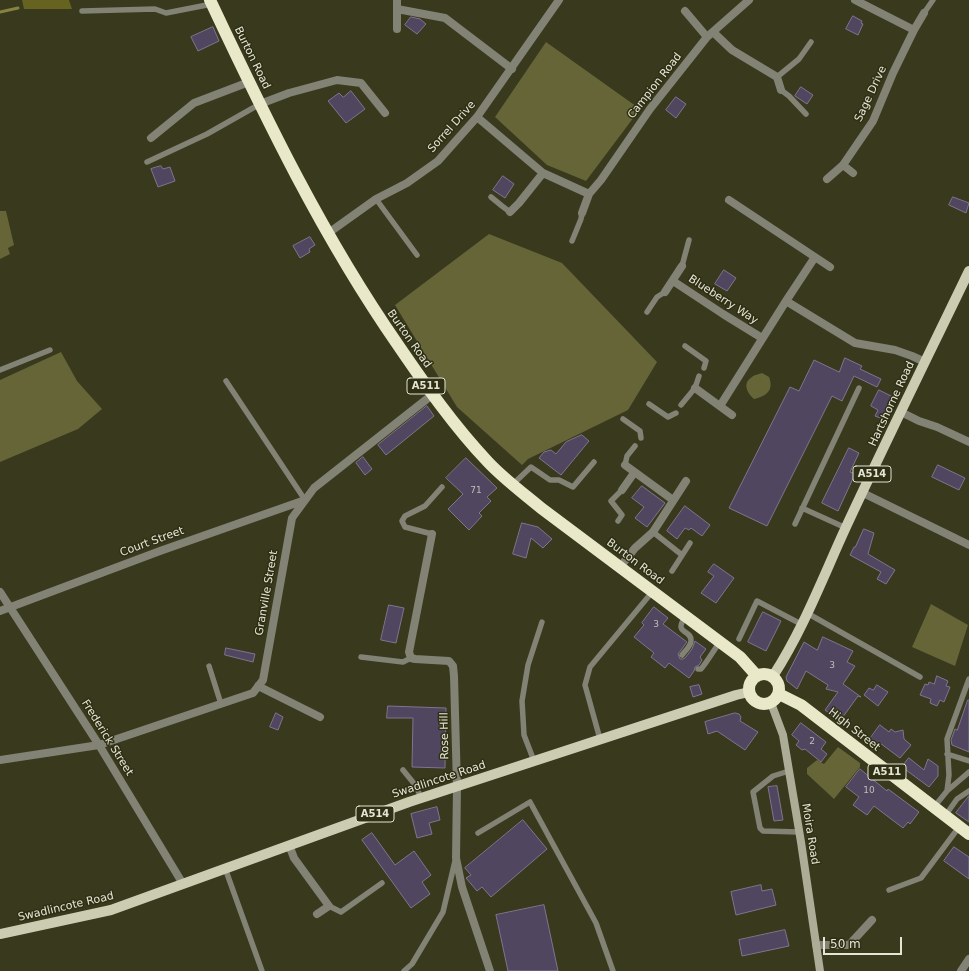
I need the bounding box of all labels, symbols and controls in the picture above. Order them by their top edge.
street label: Burton Road [231,24,273,92]
street label: Campion Road [625,50,685,122]
street label: Sage Drive [852,64,890,124]
street label: Sorrel Drive [425,98,479,156]
street label: Blueberry Way [686,273,760,327]
street label: Burton Road [384,307,434,371]
street label: Hartshorne Road [866,359,918,449]
road number: A511 [407,378,445,394]
road number: A514 [853,466,891,482]
house number: 71 [470,486,482,496]
street label: Court Street [118,524,186,560]
street label: Burton Road [604,536,666,588]
street label: Granville Street [253,549,281,637]
house number: 3 [653,620,659,630]
house number: 3 [829,661,835,671]
street label: Frederick Street [78,698,136,778]
street label: High Street [825,706,883,754]
street label: Rose Hill [438,712,452,760]
house number: 2 [809,737,815,747]
street label: Swadlincote Road [390,759,488,801]
road number: A511 [868,764,906,780]
house number: 10 [863,786,875,796]
street label: Moira Road [799,803,821,865]
road number: A514 [356,806,394,822]
street label: Swadlincote Road [17,890,115,924]
scale bar [825,929,904,955]
text: 50 m [830,937,861,951]

